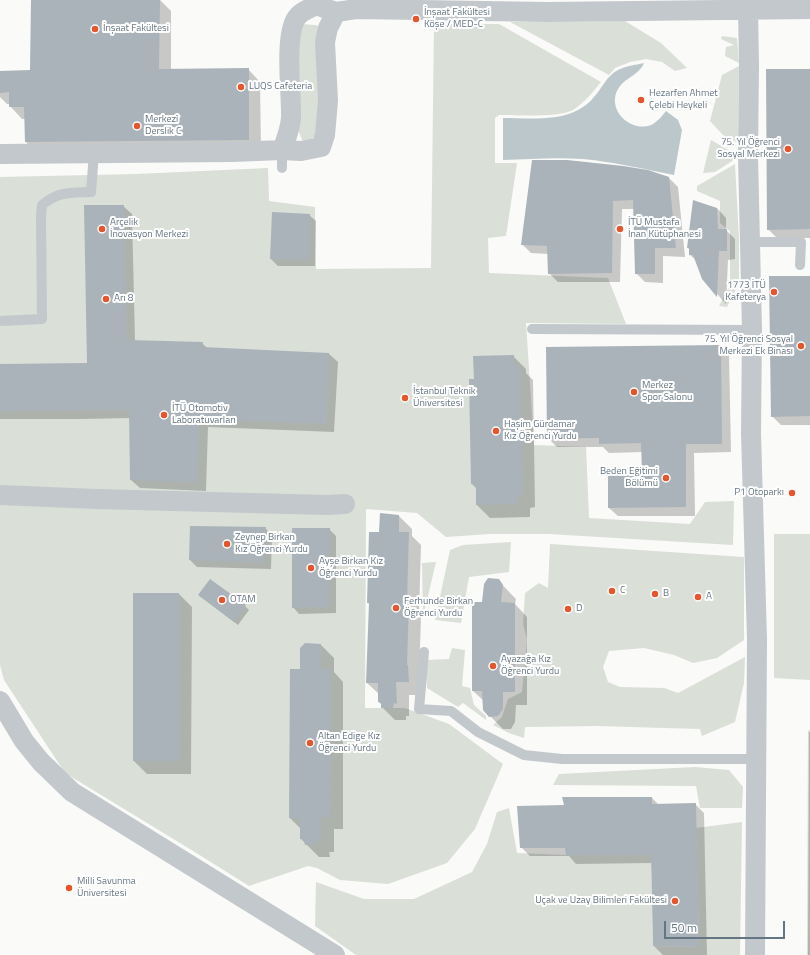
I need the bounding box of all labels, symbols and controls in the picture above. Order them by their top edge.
place label: İnşaat Fakültesi Köşe / MED-C [424,7,490,30]
marker: İnşaat Fakültesi Köşe / MED-C [411,14,421,24]
place label: İnşaat Fakültesi [103,23,169,35]
marker: İnşaat Fakültesi [90,24,100,34]
place label: LUQS Cafeteria [249,81,312,93]
marker: LUQS Cafeteria [236,82,246,92]
place label: Hezarfen Ahmet Çelebi Heykeli [649,88,718,112]
marker: Hezarfen Ahmet Çelebi Heykeli [636,95,646,105]
place label: Merkezî Derslik C [145,114,182,138]
marker: Merkezî Derslik C [132,121,142,131]
place label: 75. Yıl Öğrenci Sosyal Merkezi [717,137,780,160]
marker: 75. Yıl Öğrenci Sosyal Merkezi [783,144,793,154]
place label: Arçelik İnovasyon Merkezi [110,217,188,240]
place label: İTÜ Mustafa İnan Kütüphanesi [628,217,701,240]
marker: Arçelik İnovasyon Merkezi [97,224,107,234]
marker: İTÜ Mustafa İnan Kütüphanesi [615,224,625,234]
place label: 1773 İTÜ Kafeterya [725,280,766,304]
marker: 1773 İTÜ Kafeterya [769,287,779,297]
place label: Arı 8 [114,293,133,305]
marker: Arı 8 [101,294,111,304]
place label: 75. Yıl Öğrenci Sosyal Merkezi Ek Binası [704,334,793,358]
marker: 75. Yıl Öğrenci Sosyal Merkezi Ek Binası [796,341,806,351]
place label: Merkez Spor Salonu [642,380,692,404]
place label: İstanbul Teknik Üniversitesi [413,386,476,410]
marker: Merkez Spor Salonu [629,387,639,397]
marker: İstanbul Teknik Üniversitesi [400,393,410,403]
place label: İTÜ Otomotiv Laboratuvarları [172,403,236,426]
marker: İTÜ Otomotiv Laboratuvarları [159,410,169,420]
place label: Haşim Gürdamar Kız Öğrenci Yurdu [504,419,577,442]
marker: Haşim Gürdamar Kız Öğrenci Yurdu [491,426,501,436]
place label: Beden Eğitimi Bölümü [600,466,658,490]
marker: Beden Eğitimi Bölümü [661,473,671,483]
place label: P1 Otoparkı [734,487,784,499]
marker: P1 Otoparkı [787,488,797,498]
place label: Zeynep Birkan Kız Öğrenci Yurdu [235,532,308,556]
marker: Zeynep Birkan Kız Öğrenci Yurdu [222,539,232,549]
place label: Ayşe Birkan Kız Öğrenci Yurdu [319,556,383,580]
marker: Ayşe Birkan Kız Öğrenci Yurdu [306,563,316,573]
place label: C [620,585,625,597]
marker: C [607,586,617,596]
place label: B [663,588,669,600]
marker: B [650,589,660,599]
place label: A [706,591,712,603]
marker: A [693,592,703,602]
place label: OTAM [230,594,256,606]
marker: OTAM [217,595,227,605]
place label: Ferhunde Birkan Öğrenci Yurdu [404,596,473,620]
marker: Ferhunde Birkan Öğrenci Yurdu [391,603,401,613]
place label: D [576,603,582,615]
marker: D [563,604,573,614]
place label: Ayazağa Kız Öğrenci Yurdu [501,654,559,678]
marker: Ayazağa Kız Öğrenci Yurdu [488,661,498,671]
place label: Altan Edige Kız Öğrenci Yurdu [318,731,380,754]
marker: Altan Edige Kız Öğrenci Yurdu [305,738,315,748]
place label: Milli Savunma Üniversitesi [77,876,136,900]
marker: Milli Savunma Üniversitesi [64,883,74,893]
place label: Uçak ve Uzay Bilimleri Fakültesi [535,895,667,907]
marker: Uçak ve Uzay Bilimleri Fakültesi [670,896,680,906]
scale bar [666,913,787,939]
text: 50 m [671,918,697,937]

